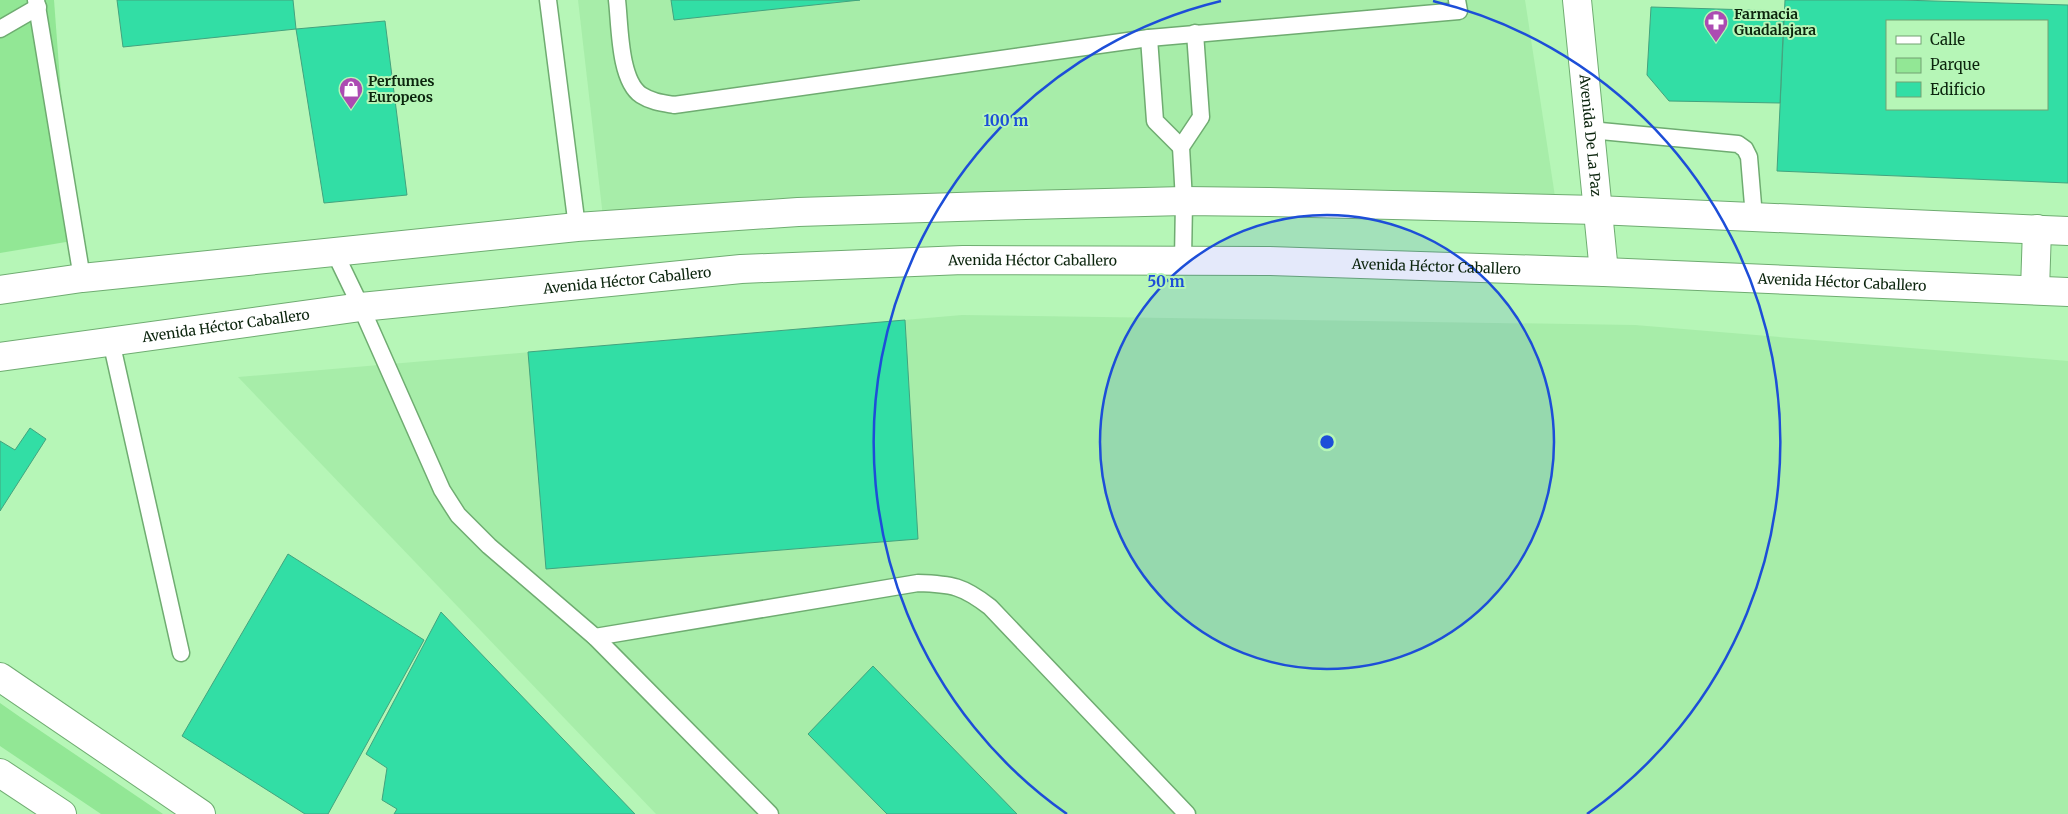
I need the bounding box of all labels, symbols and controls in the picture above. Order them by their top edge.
place label: Farmacia Guadalajara [1734,5,1816,39]
pharmacy icon: Farmacia Guadalajara [1703,9,1729,43]
legend [1886,20,2048,110]
text: Calle [1930,30,1965,49]
text: Parque [1930,55,1980,74]
place label: Perfumes Europeos [368,72,435,106]
street label: Avenida De La Paz [1575,72,1605,198]
shop icon: Perfumes Europeos [338,76,364,110]
text: Edificio [1930,80,1986,99]
text: 100 m [984,111,1028,130]
street label: Avenida Héctor Caballero [947,251,1117,270]
street label: Avenida Héctor Caballero [1351,255,1521,278]
street label: Avenida Héctor Caballero [541,263,712,298]
street label: Avenida Héctor Caballero [1756,270,1927,295]
text: 50 m [1147,272,1185,291]
street label: Avenida Héctor Caballero [140,305,311,346]
centre of rings [1318,433,1336,451]

